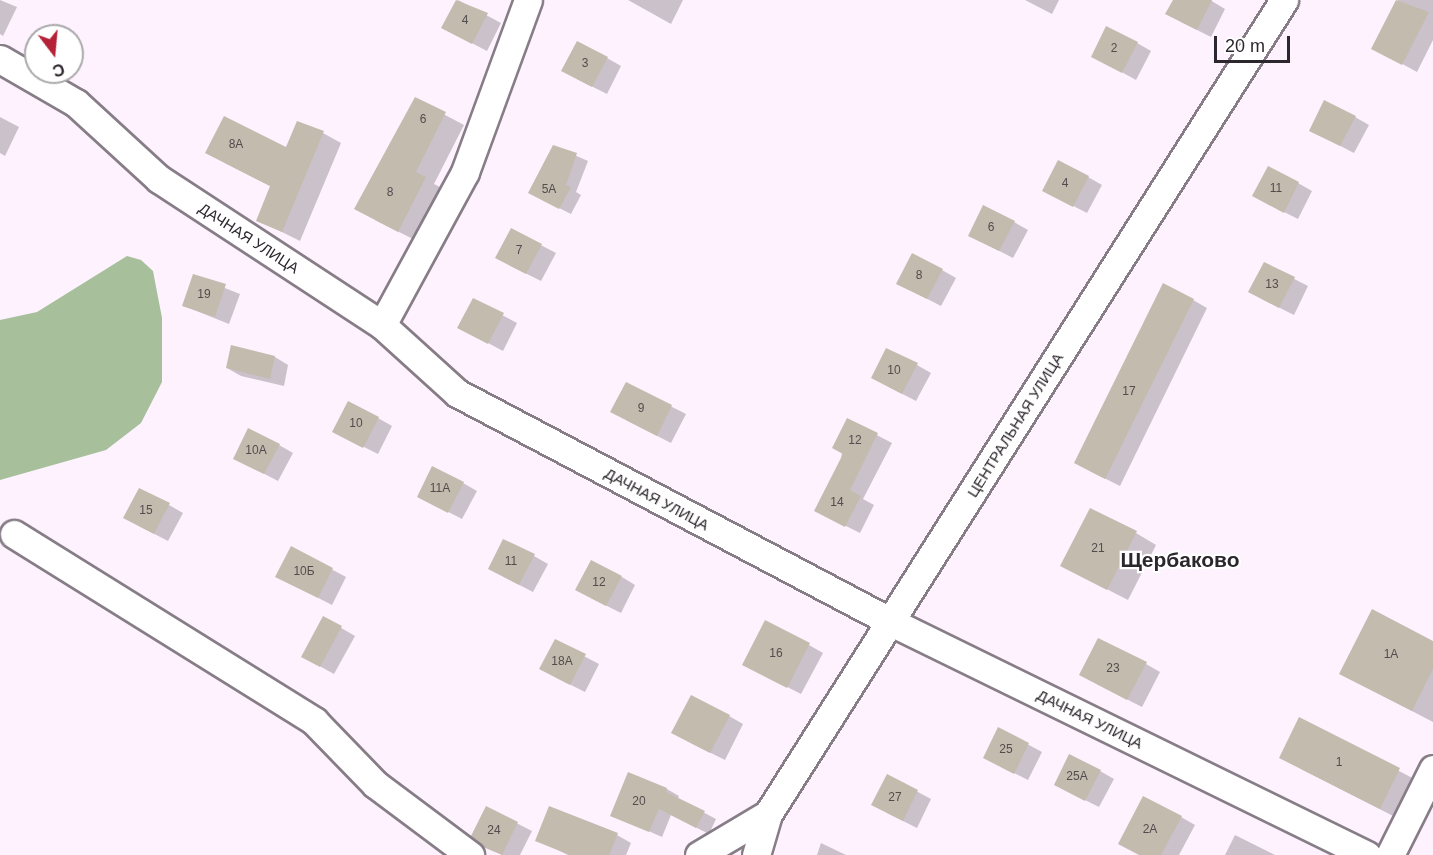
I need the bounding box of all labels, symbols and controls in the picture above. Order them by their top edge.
house number: 4 [462,14,468,28]
north arrow [24,24,84,84]
scale bar [1217,24,1294,62]
text: 20 m [1225,36,1265,56]
house number: 2 [1111,42,1117,56]
house number: 3 [582,57,588,71]
text: С [51,60,66,80]
house number: 6 [420,113,426,127]
house number: 8А [229,138,243,152]
house number: 4 [1062,177,1068,191]
house number: 11 [1270,182,1282,196]
house number: 5А [542,183,556,197]
house number: 8 [387,186,393,200]
street label: ДАЧНАЯ УЛИЦА [196,199,302,277]
house number: 6 [988,221,994,235]
house number: 7 [516,244,522,258]
house number: 8 [916,269,922,283]
house number: 13 [1265,278,1279,292]
house number: 19 [197,288,211,302]
street label: ЦЕНТРАЛЬНАЯ УЛИЦА [963,350,1067,500]
house number: 10 [887,364,901,378]
house number: 17 [1122,385,1136,399]
house number: 9 [638,402,644,416]
house number: 10 [349,417,363,431]
house number: 12 [848,434,862,448]
house number: 10А [245,444,267,458]
street label: ДАЧНАЯ УЛИЦА [602,464,712,534]
house number: 11А [430,482,450,496]
house number: 14 [830,496,844,510]
house number: 15 [139,504,153,518]
house number: 21 [1091,542,1105,556]
district label: Щербаково [1120,547,1240,573]
house number: 11 [505,555,517,569]
house number: 10Б [293,565,315,579]
house number: 12 [592,576,606,590]
house number: 16 [769,647,783,661]
house number: 1А [1384,648,1398,662]
house number: 18А [551,655,573,669]
house number: 23 [1106,662,1120,676]
street label: ДАЧНАЯ УЛИЦА [1034,686,1146,752]
house number: 25 [999,743,1013,757]
house number: 1 [1336,756,1342,770]
house number: 25А [1066,770,1088,784]
house number: 27 [888,791,902,805]
house number: 20 [632,795,646,809]
house number: 2А [1143,823,1157,837]
house number: 24 [487,824,501,838]

